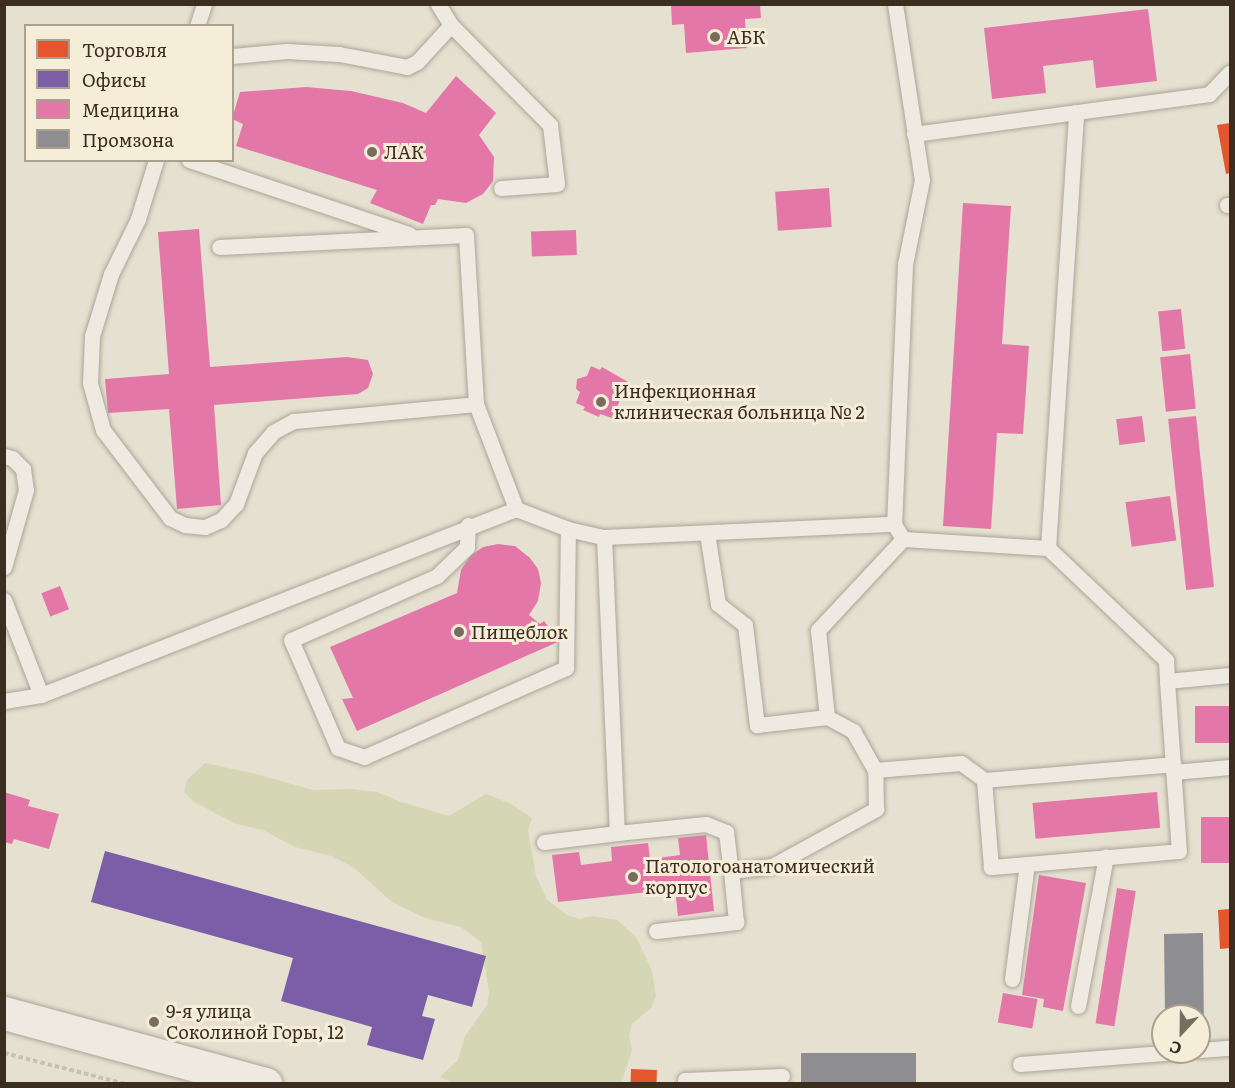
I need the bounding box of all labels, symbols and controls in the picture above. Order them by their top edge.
legend [24,24,234,162]
place label: АБК [727,26,765,48]
marker: АБК [708,30,722,44]
text: Торговля [82,36,167,63]
text: Офисы [82,66,146,93]
text: Медицина [82,96,179,123]
text: Промзона [82,126,174,153]
place label: ЛАК [384,141,424,163]
marker: ЛАК [365,145,379,159]
place label: Инфекционная клиническая больница № 2 [614,381,865,424]
marker: Инфекционная клиническая больница № 2 [592,393,610,411]
place label: Пищеблок [471,621,568,643]
marker: Пищеблок [452,625,466,639]
place label: Патологоанатомический корпус [645,856,875,898]
marker: Патологоанатомический корпус [626,870,640,884]
place label: 9-я улица Соколиной Горы, 12 [166,1001,344,1044]
north arrow [1151,1004,1211,1064]
marker: 9-я улица Соколиной Горы, 12 [147,1015,161,1029]
text: С [1165,1036,1185,1062]

